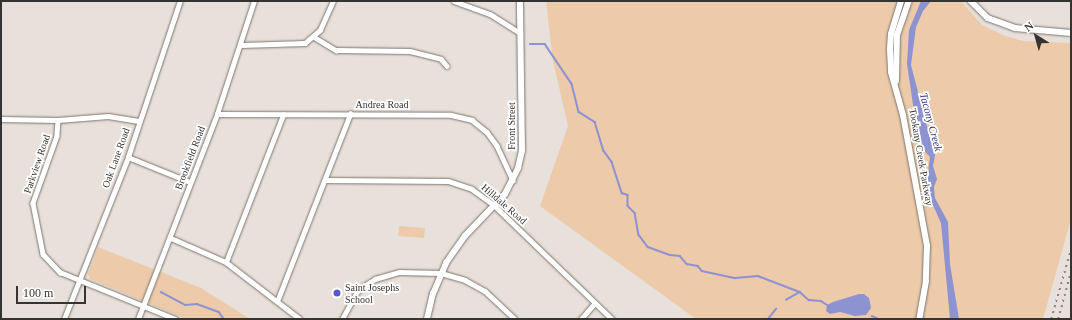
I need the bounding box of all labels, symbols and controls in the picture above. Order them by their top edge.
north arrow [1016,16,1056,56]
text: N [1022,19,1036,34]
water label: Tacony Creek [917,91,945,153]
street label: Andrea Road [355,99,409,111]
street label: Front Street [506,102,518,150]
street label: Tookany Creek Parkway [907,107,935,207]
street label: Brookfield Road [172,125,208,191]
street label: Oak Lane Road [100,126,132,190]
street label: Parkview Road [21,133,53,195]
street label: Hilldale Road [479,181,529,227]
scale bar [18,278,88,304]
place label: Saint Josephs School [345,281,399,304]
text: 100 m [23,286,53,300]
marker: Saint Josephs School [332,288,342,298]

